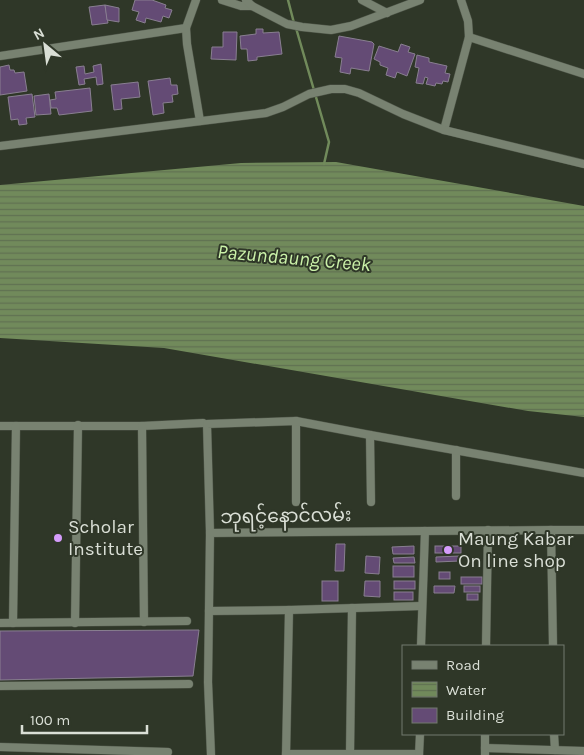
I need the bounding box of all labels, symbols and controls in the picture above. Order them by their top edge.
north arrow [20,20,70,70]
text: N [30,24,47,44]
water label: Pazundaung Creek [216,240,373,276]
street label: ဘုရင့်နောင်လမ်း [220,500,352,533]
place label: Scholar Institute [68,516,143,560]
place label: Maung Kabar On line shop [458,528,573,572]
marker: Scholar Institute [52,532,64,544]
marker: Maung Kabar On line shop [442,544,454,556]
legend [402,645,564,735]
text: Road [446,656,481,674]
text: Water [446,681,487,699]
scale bar [22,702,148,734]
text: Building [446,706,504,724]
text: 100 m [30,711,70,729]

